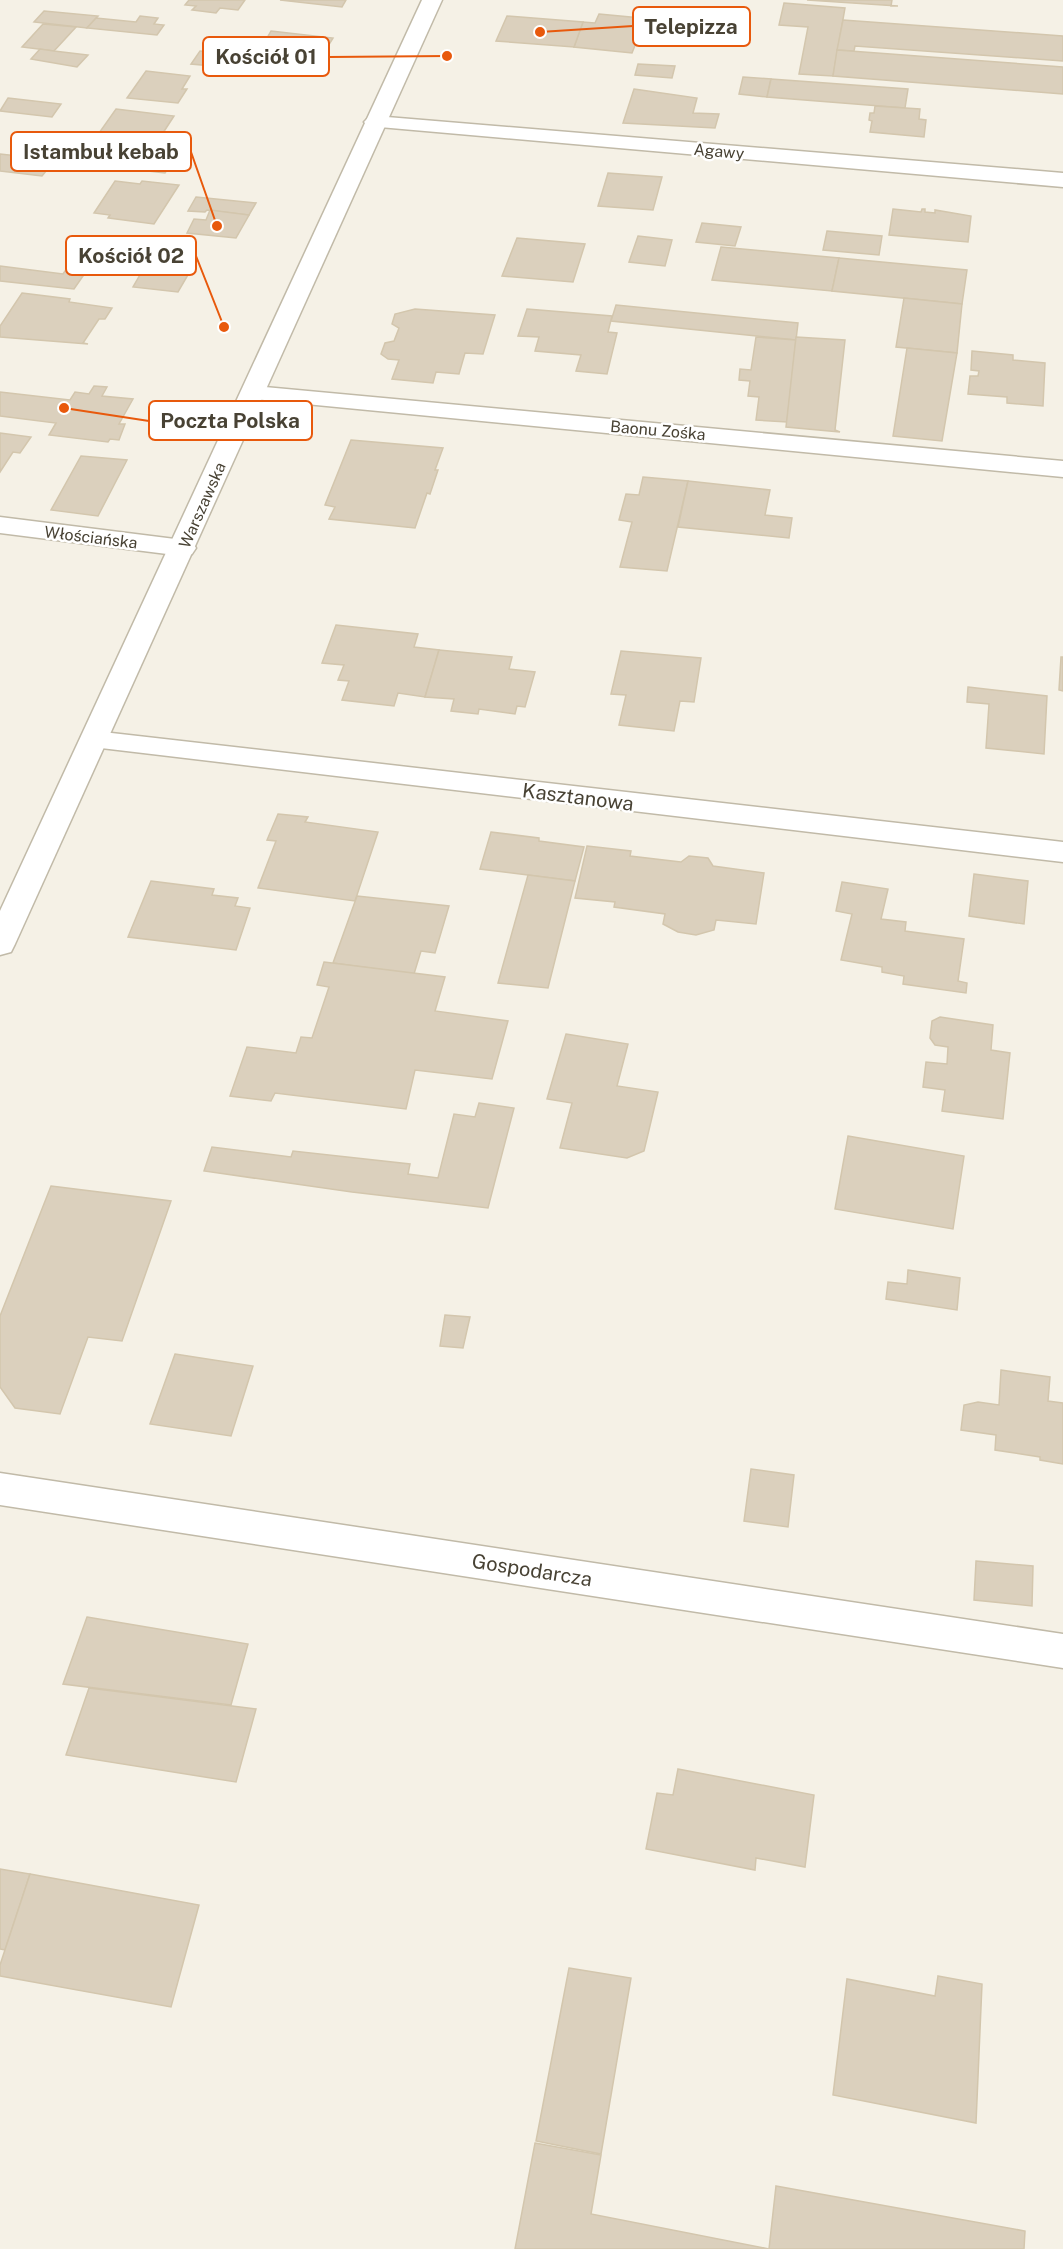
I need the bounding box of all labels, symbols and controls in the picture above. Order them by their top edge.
callout: Telepizza [633,7,750,46]
text: Telepizza [644,14,738,39]
callout: Kościół 01 [203,37,329,76]
text: Kościół 01 [215,44,317,69]
callout: Istambuł kebab [11,132,191,171]
text: Istambuł kebab [23,139,179,164]
street label: Agawy [693,140,745,163]
callout: Kościół 02 [66,236,196,275]
text: Kościół 02 [78,243,184,268]
callout: Poczta Polska [149,401,312,440]
text: Poczta Polska [160,408,300,433]
street label: Baonu Zośka [609,417,706,444]
street label: Warszawska [175,459,230,551]
street label: Włościańska [43,522,139,553]
street label: Kasztanowa [521,778,635,816]
street label: Gospodarcza [470,1549,594,1591]

